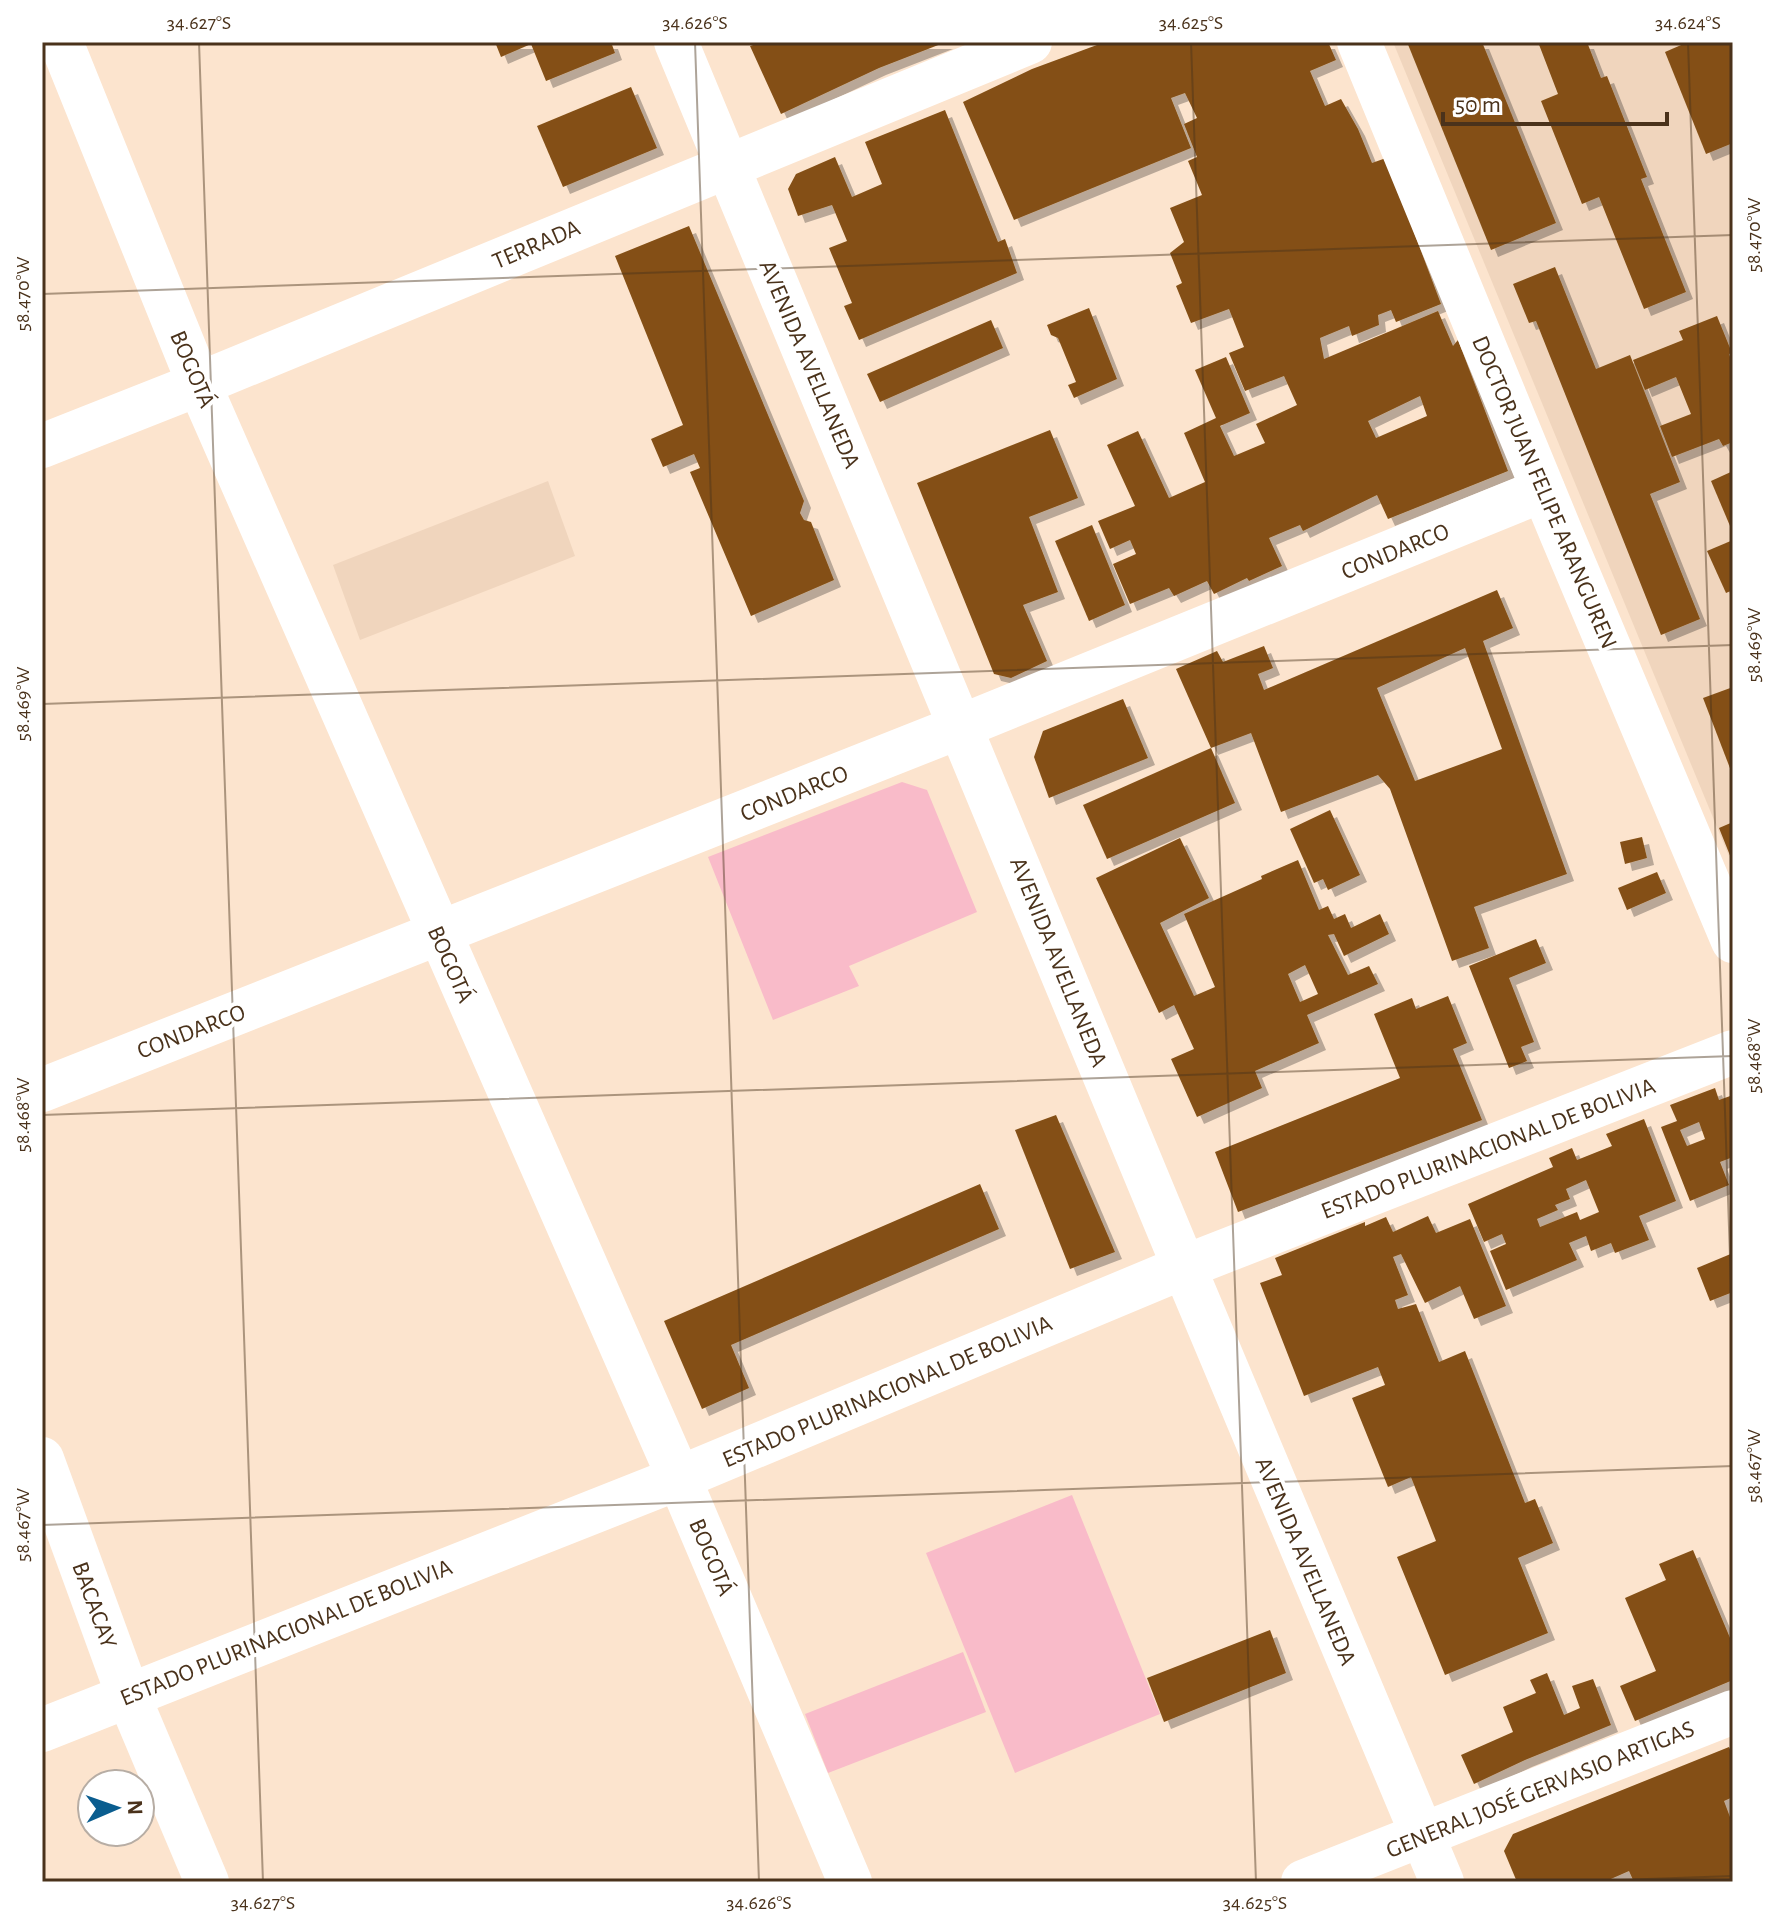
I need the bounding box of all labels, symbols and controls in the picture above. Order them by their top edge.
text: 34.627°S [167,13,231,33]
text: 34.626°S [662,13,728,33]
text: 34.625°S [1159,13,1223,33]
text: 34.624°S [1655,13,1721,33]
scale bar [1443,76,1667,126]
text: 50 m [1455,93,1501,117]
text: 58.470°W [1744,197,1764,272]
street label: TERRADA [489,216,584,274]
text: 58.470°W [13,256,33,331]
street label: AVENIDA AVELLANEDA [754,257,864,472]
street label: BOGOTÁ [165,327,221,412]
street label: DOCTOR JUAN FELIPE ARANGUREN [1467,333,1621,652]
street label: CONDARCO [1338,519,1453,584]
text: 58.469°W [1744,607,1764,682]
text: 58.469°W [13,666,33,741]
street label: CONDARCO [737,761,852,826]
street label: AVENIDA AVELLANEDA [1005,854,1111,1071]
street label: BOGOTÁ [423,922,479,1006]
street label: CONDARCO [134,1000,249,1064]
text: 58.468°W [1744,1018,1764,1093]
street label: ESTADO PLURINACIONAL DE BOLIVIA [1318,1074,1659,1224]
text: 58.468°W [13,1077,33,1152]
street label: ESTADO PLURINACIONAL DE BOLIVIA [719,1311,1056,1472]
text: 58.467°W [1744,1429,1764,1503]
street label: AVENIDA AVELLANEDA [1250,1454,1360,1669]
text: 58.467°W [13,1488,33,1562]
street label: BOGOTÁ [684,1515,740,1600]
street label: ESTADO PLURINACIONAL DE BOLIVIA [117,1555,456,1711]
street label: BACACAY [67,1559,121,1652]
street label: GENERAL JOSÉ GERVASIO ARTIGAS [1382,1715,1698,1863]
north arrow [76,1768,156,1848]
text: N [124,1799,146,1815]
text: 34.627°S [231,1893,295,1913]
text: 34.626°S [726,1893,792,1913]
text: 34.625°S [1223,1893,1287,1913]

